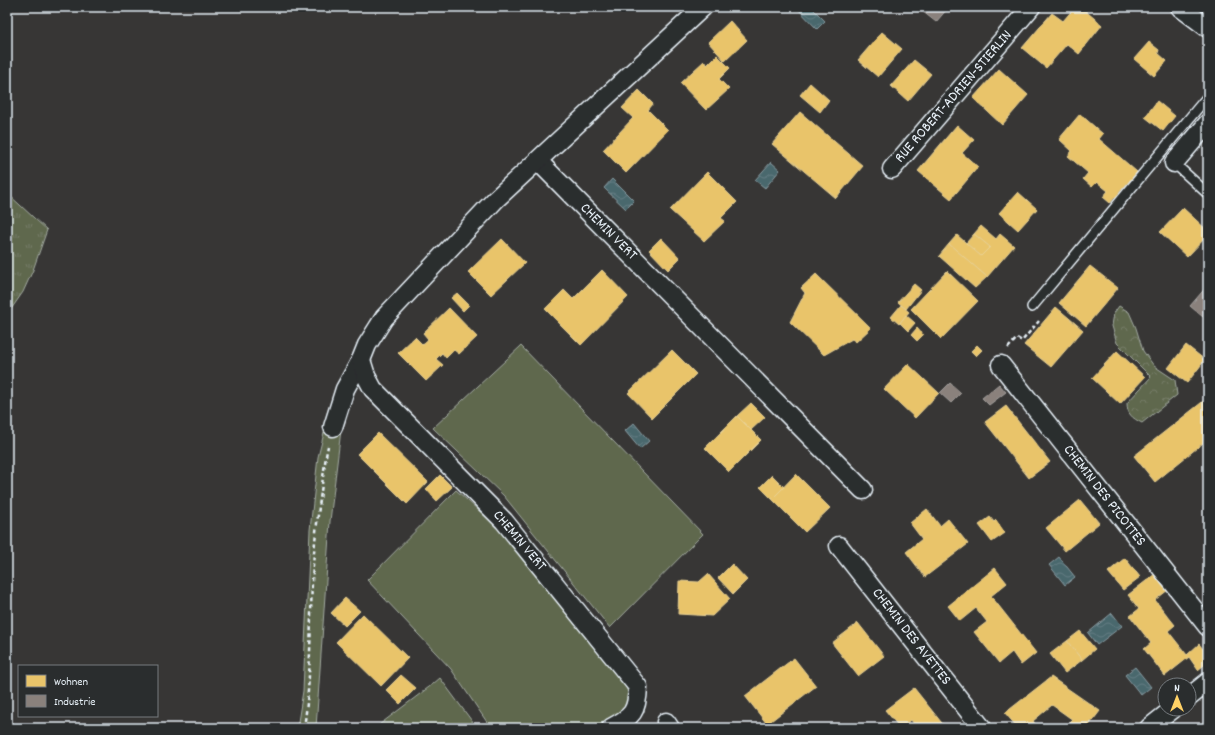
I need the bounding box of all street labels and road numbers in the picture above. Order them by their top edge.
street label: RUE ROBERT-ADRIEN-STIERLIN [890,26,1018,168]
street label: CHEMIN VERT [574,198,642,266]
street label: CHEMIN DES PICOTTES [1057,440,1151,552]
street label: CHEMIN VERT [487,506,551,576]
street label: CHEMIN DES AVETTES [866,584,956,690]

